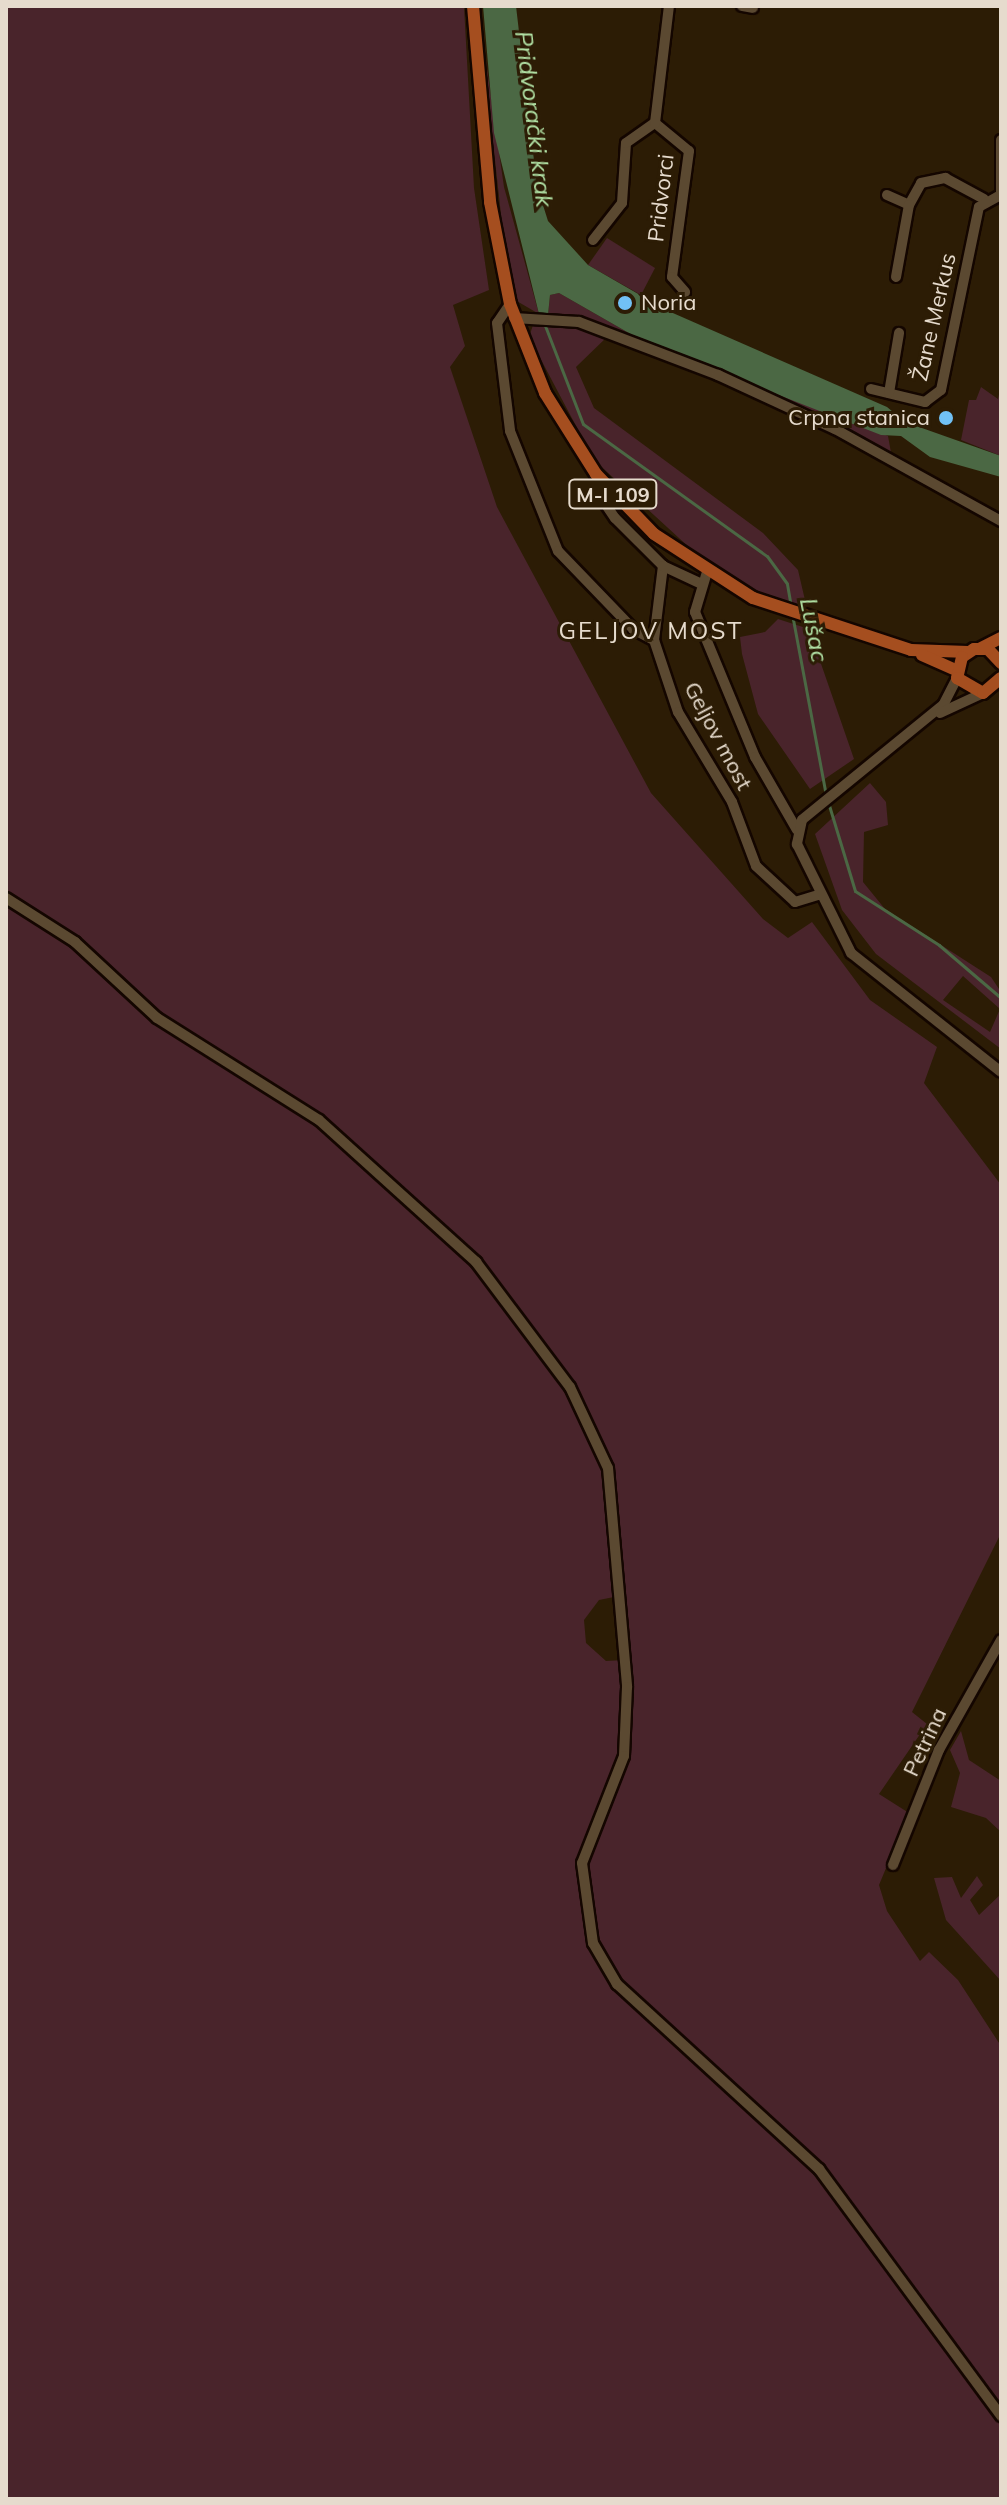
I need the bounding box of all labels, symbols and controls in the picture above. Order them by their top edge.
water label: Pridvorački krak [509,29,559,209]
street label: Pridvorci [643,152,679,244]
street label: Žane Merkus [906,250,962,384]
place label: Noria [641,290,696,316]
marker: Noria [616,294,634,312]
place label: Crpna stanica [788,405,930,431]
marker: Crpna stanica [937,409,955,427]
road number: M-I 109 [567,478,659,510]
water label: Lušac [794,595,834,665]
district label: GELJOV MOST [559,617,743,645]
street label: Geljov most [678,677,758,795]
street label: Petrina [898,1703,952,1781]

